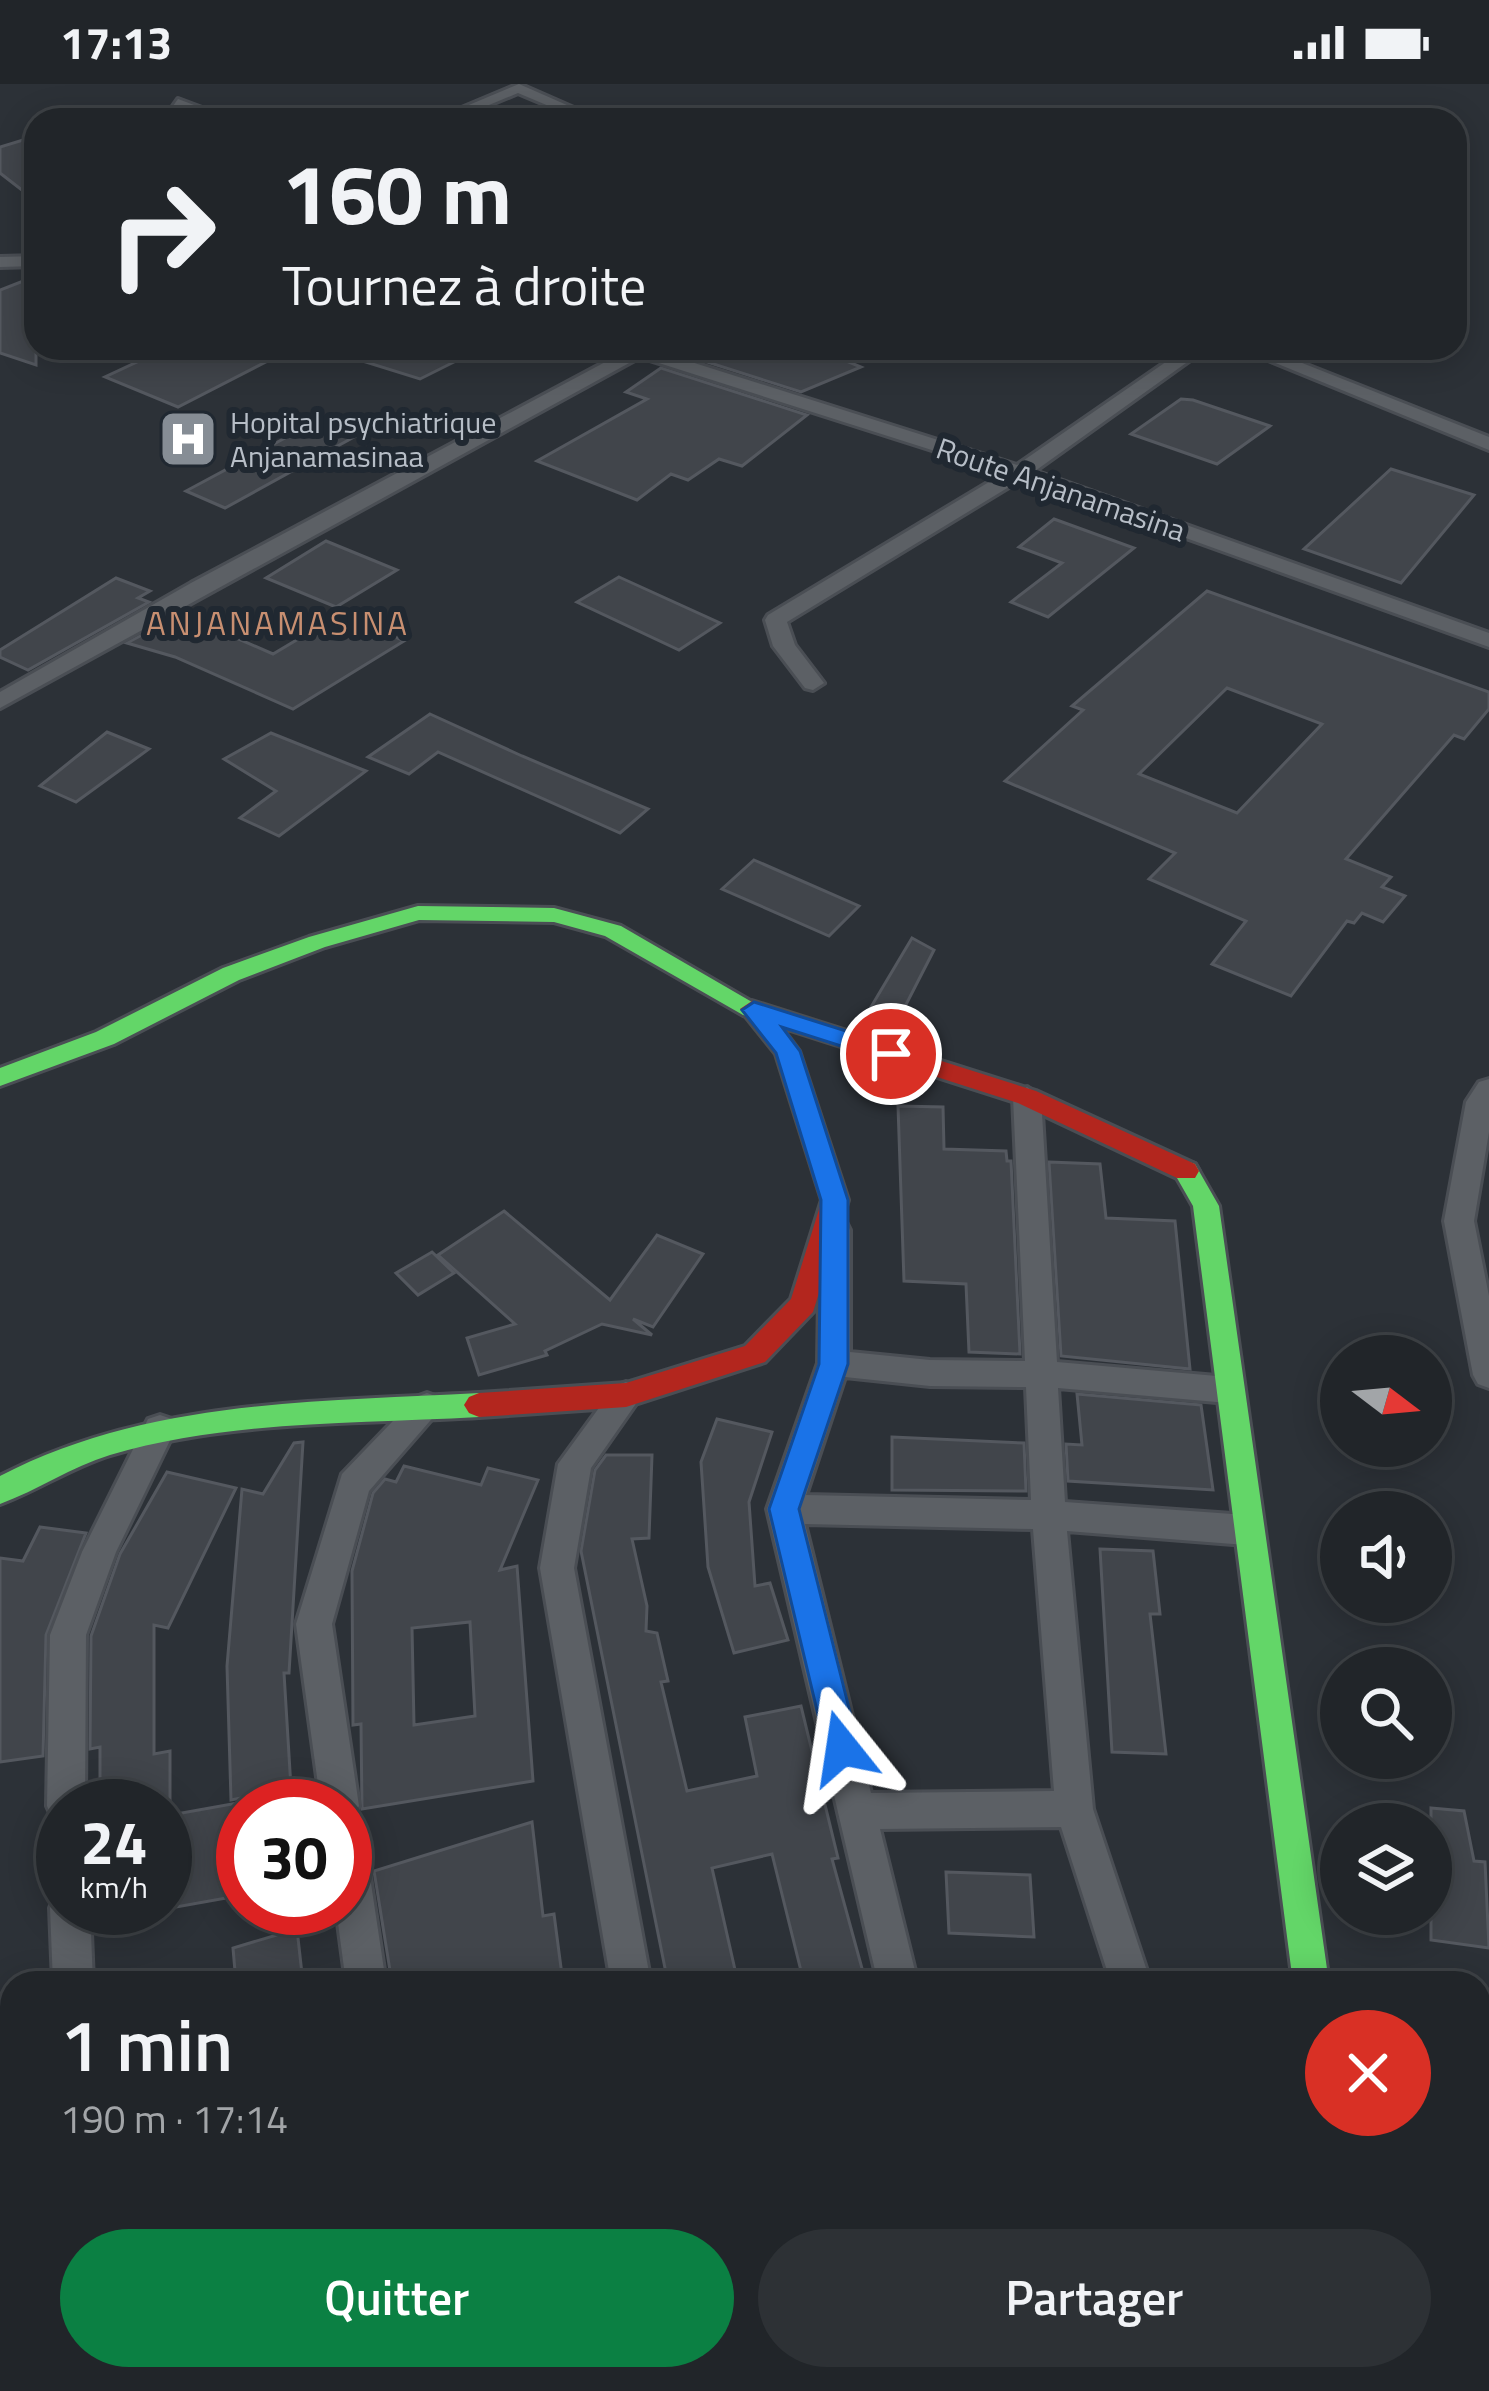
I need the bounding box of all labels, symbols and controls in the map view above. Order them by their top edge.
text: 17:13 [60,8,172,76]
text: 160 m [282,129,512,257]
icon: right [84,156,240,312]
text: Tournez à droite [282,244,646,326]
place label: Hopital psychiatrique Anjanamasinaa [230,399,496,479]
hospital icon: Hopital psychiatrique Anjanamasinaa [157,408,219,470]
street label: Route Anjanamasina [930,425,1192,553]
district label: ANJANAMASINA [146,598,410,648]
pin [840,1003,942,1105]
icon: arrive [858,1021,924,1087]
north arrow [1320,1335,1452,1467]
map controls [1320,1335,1452,1935]
button: sound [1320,1491,1452,1623]
button: search [1320,1647,1452,1779]
position arrow [779,1685,905,1811]
speed limit sign: 30 [216,1779,372,1935]
text: 24 [80,1796,148,1887]
button: layers [1320,1803,1452,1935]
text: km/h [80,1864,148,1910]
text: 1 min [60,1989,233,2099]
button: close [1305,2010,1431,2136]
text: 190 m · 17:14 [60,2089,288,2148]
button: Quitter [60,2229,734,2367]
button: Partager [758,2229,1431,2367]

